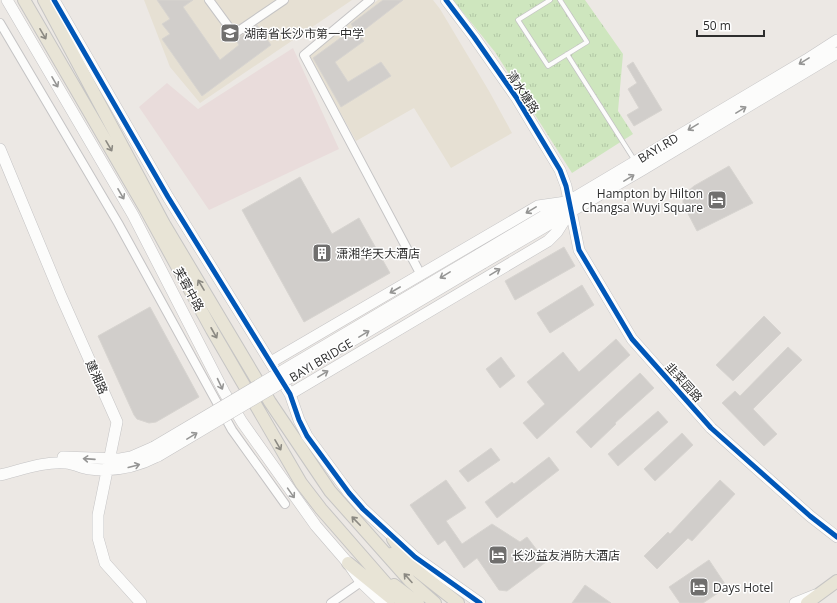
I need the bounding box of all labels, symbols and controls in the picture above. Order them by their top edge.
scale bar [697,12,764,38]
text: 50 m [703,17,731,34]
school or university icon: 湖南省长沙市第一中学 [219,22,241,44]
place label: 湖南省长沙市第一中学 [244,25,364,42]
one-way arrow [40,28,48,40]
one-way arrow [799,57,810,65]
street label: 清水塘路 [503,67,543,117]
one-way arrow [52,76,60,88]
one-way arrow [735,106,747,114]
one-way arrow [687,124,699,132]
street label: BAYI.RD [634,129,682,167]
one-way arrow [105,140,113,152]
one-way arrow [623,173,635,181]
place label: Hampton by Hilton Changsa Wuyi Square [582,185,703,216]
one-way arrow [117,188,125,200]
hotel icon: Hampton by Hilton Changsa Wuyi Square [706,189,728,211]
one-way arrow [525,206,537,214]
building icon: 潇湘华天大酒店 [311,242,333,264]
place label: 潇湘华天大酒店 [336,245,420,262]
street label: 芙蓉中路 [170,264,208,314]
one-way arrow [489,268,501,276]
one-way arrow [439,272,451,280]
one-way arrow [196,279,204,291]
one-way arrow [389,287,401,295]
one-way arrow [210,326,218,338]
one-way arrow [358,329,370,337]
street label: BAYI BRIDGE [286,334,356,386]
street label: 建湘路 [82,357,112,397]
street label: 韭菜园路 [662,358,706,406]
one-way arrow [317,370,329,378]
one-way arrow [217,377,224,389]
one-way arrow [186,432,198,440]
one-way arrow [275,439,283,451]
one-way arrow [83,455,96,462]
one-way arrow [128,462,141,469]
one-way arrow [287,487,295,498]
one-way arrow [352,516,361,527]
hotel icon: 长沙益友消防大酒店 [487,544,509,566]
place label: 长沙益友消防大酒店 [512,547,620,564]
one-way arrow [403,572,412,583]
hotel icon: Days Hotel [688,576,710,598]
place label: Days Hotel [713,579,773,596]

